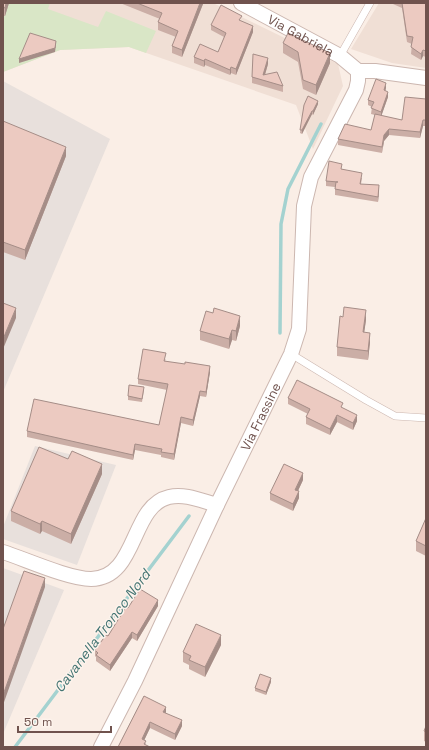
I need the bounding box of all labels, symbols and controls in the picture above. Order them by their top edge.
street label: Via Gabriela [265,11,337,60]
street label: Via Frassine [237,380,285,454]
water label: Cavanella Tronco Nord [50,564,155,696]
scale bar [18,708,111,734]
text: 50 m [24,714,52,730]

